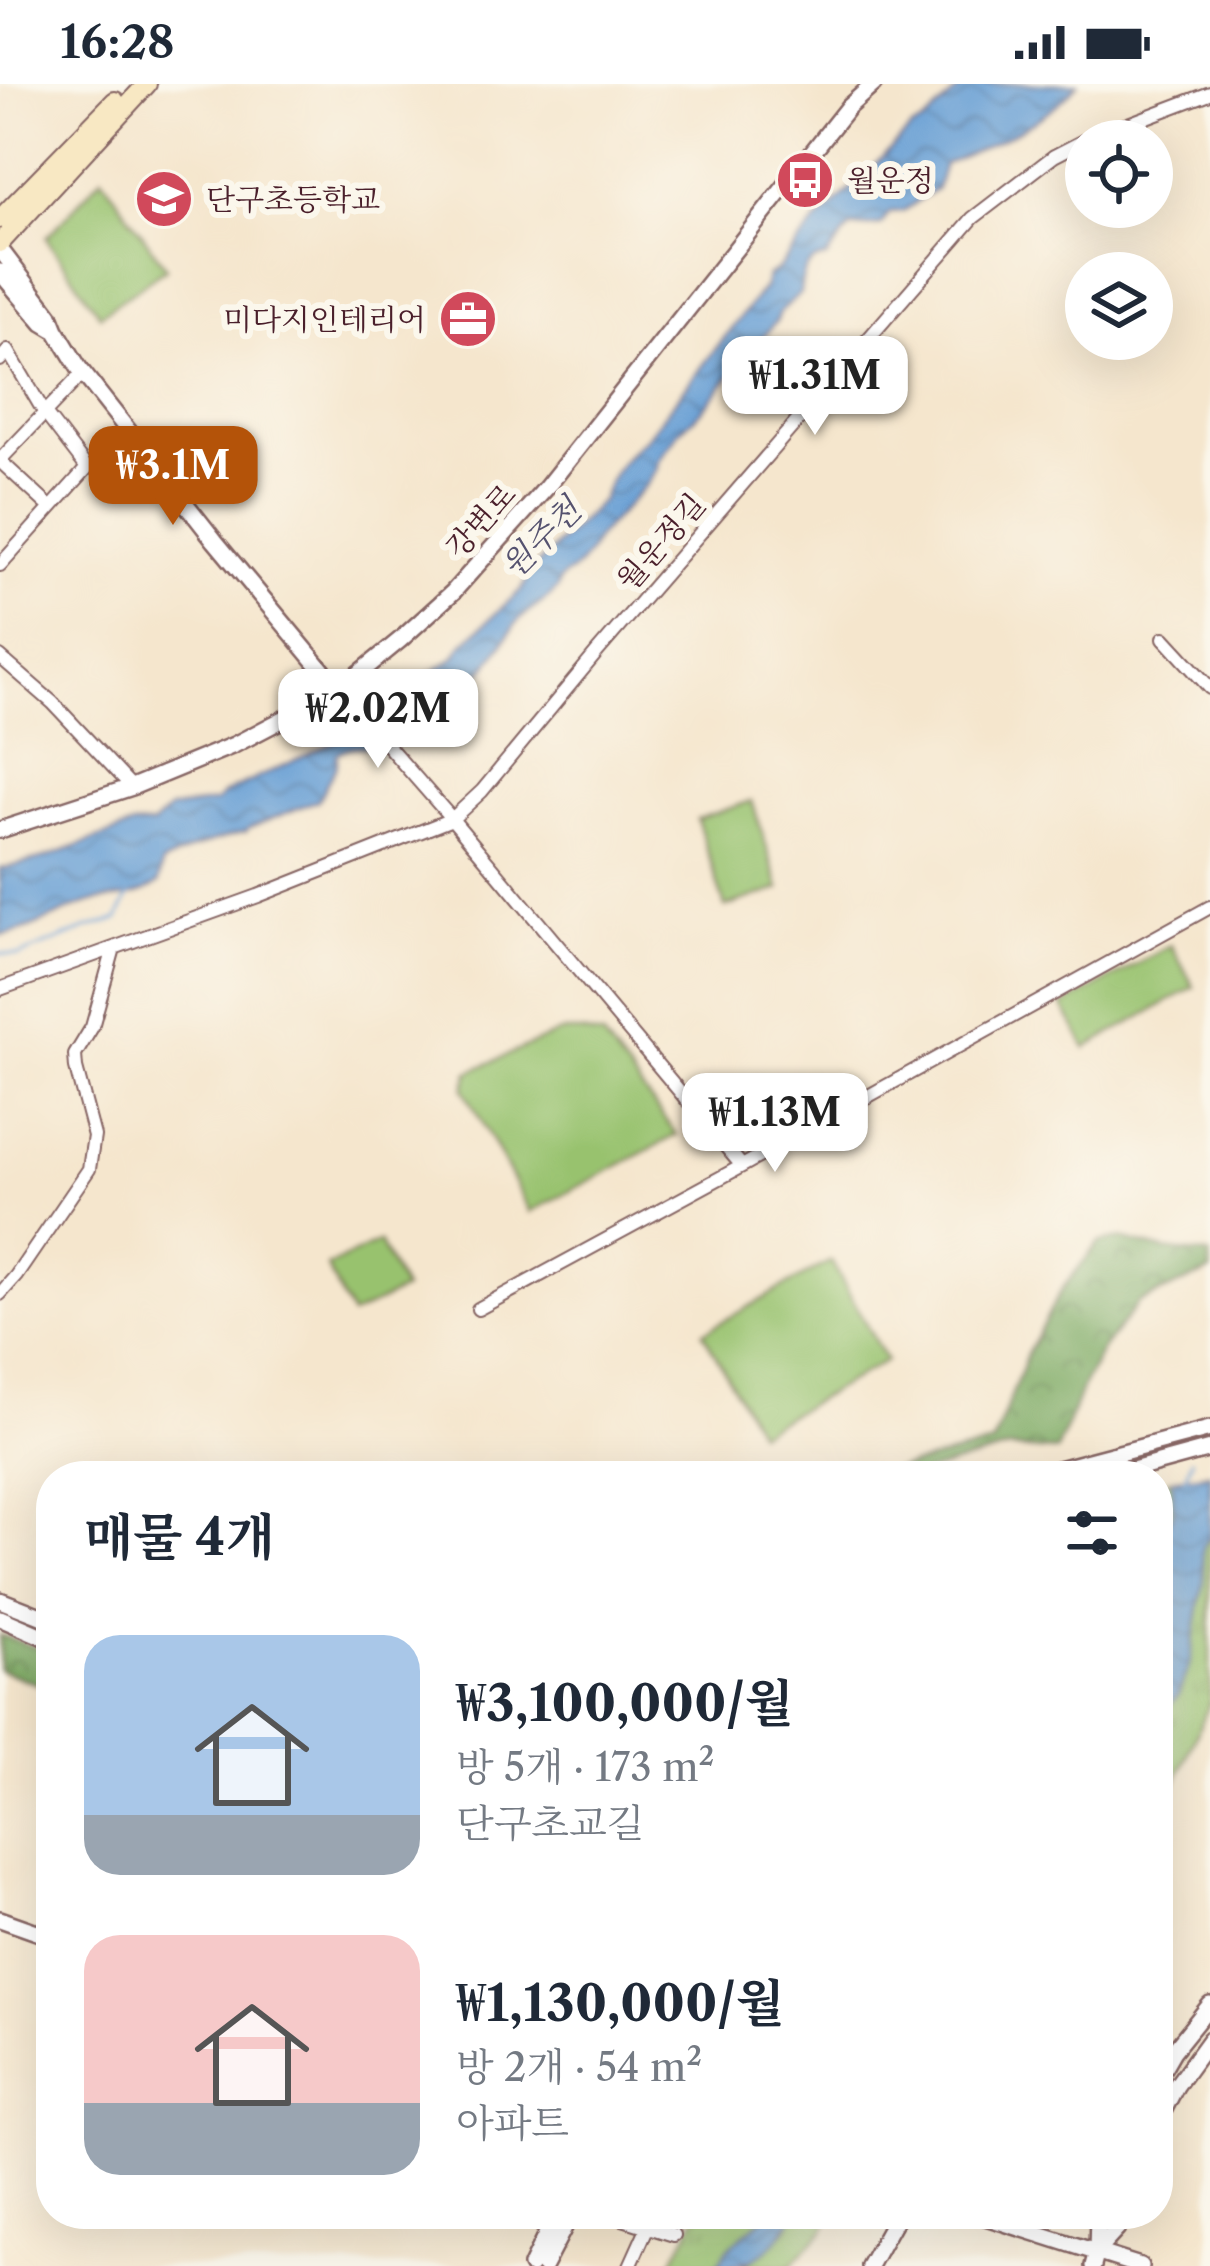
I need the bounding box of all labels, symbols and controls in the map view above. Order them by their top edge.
text: 16:28 [60,14,175,70]
map controls [1065,120,1173,360]
button: locate [1065,120,1173,228]
bus stop icon: 월운정 [774,149,836,211]
place label: 월운정 [847,162,934,199]
school or university icon: 단구초등학교 [133,168,195,230]
place label: 단구초등학교 [206,181,380,218]
button: layers [1065,252,1173,360]
office icon: 미다지인테리어 [437,288,499,350]
place label: 미다지인테리어 [223,301,426,338]
pin: ₩1.31M [717,336,913,438]
text: ₩1.31M [749,351,881,399]
pin: ₩3.1M [89,426,257,528]
text: ₩3.1M [116,441,230,489]
street label: 강변로 [438,476,524,566]
street label: 월운정길 [609,486,713,598]
water label: 원주천 [493,488,591,586]
pin: ₩2.02M [280,669,476,771]
text: ₩2.02M [305,684,451,732]
pin: ₩1.13M [677,1073,873,1175]
text: ₩1.13M [709,1088,841,1136]
icon: filters [1059,1500,1125,1566]
text: 매물 4개 [84,1506,275,1568]
text: ₩3,100,000/월 [456,1672,794,1734]
icon: home [180,1683,324,1827]
text: 방 5개 · 173 m² [456,1743,714,1791]
text: 단구초교길 [456,1799,644,1847]
text: ₩1,130,000/월 [456,1972,785,2034]
icon: home [180,1983,324,2127]
text: 방 2개 · 54 m² [456,2043,702,2091]
text: 아파트 [456,2099,569,2147]

